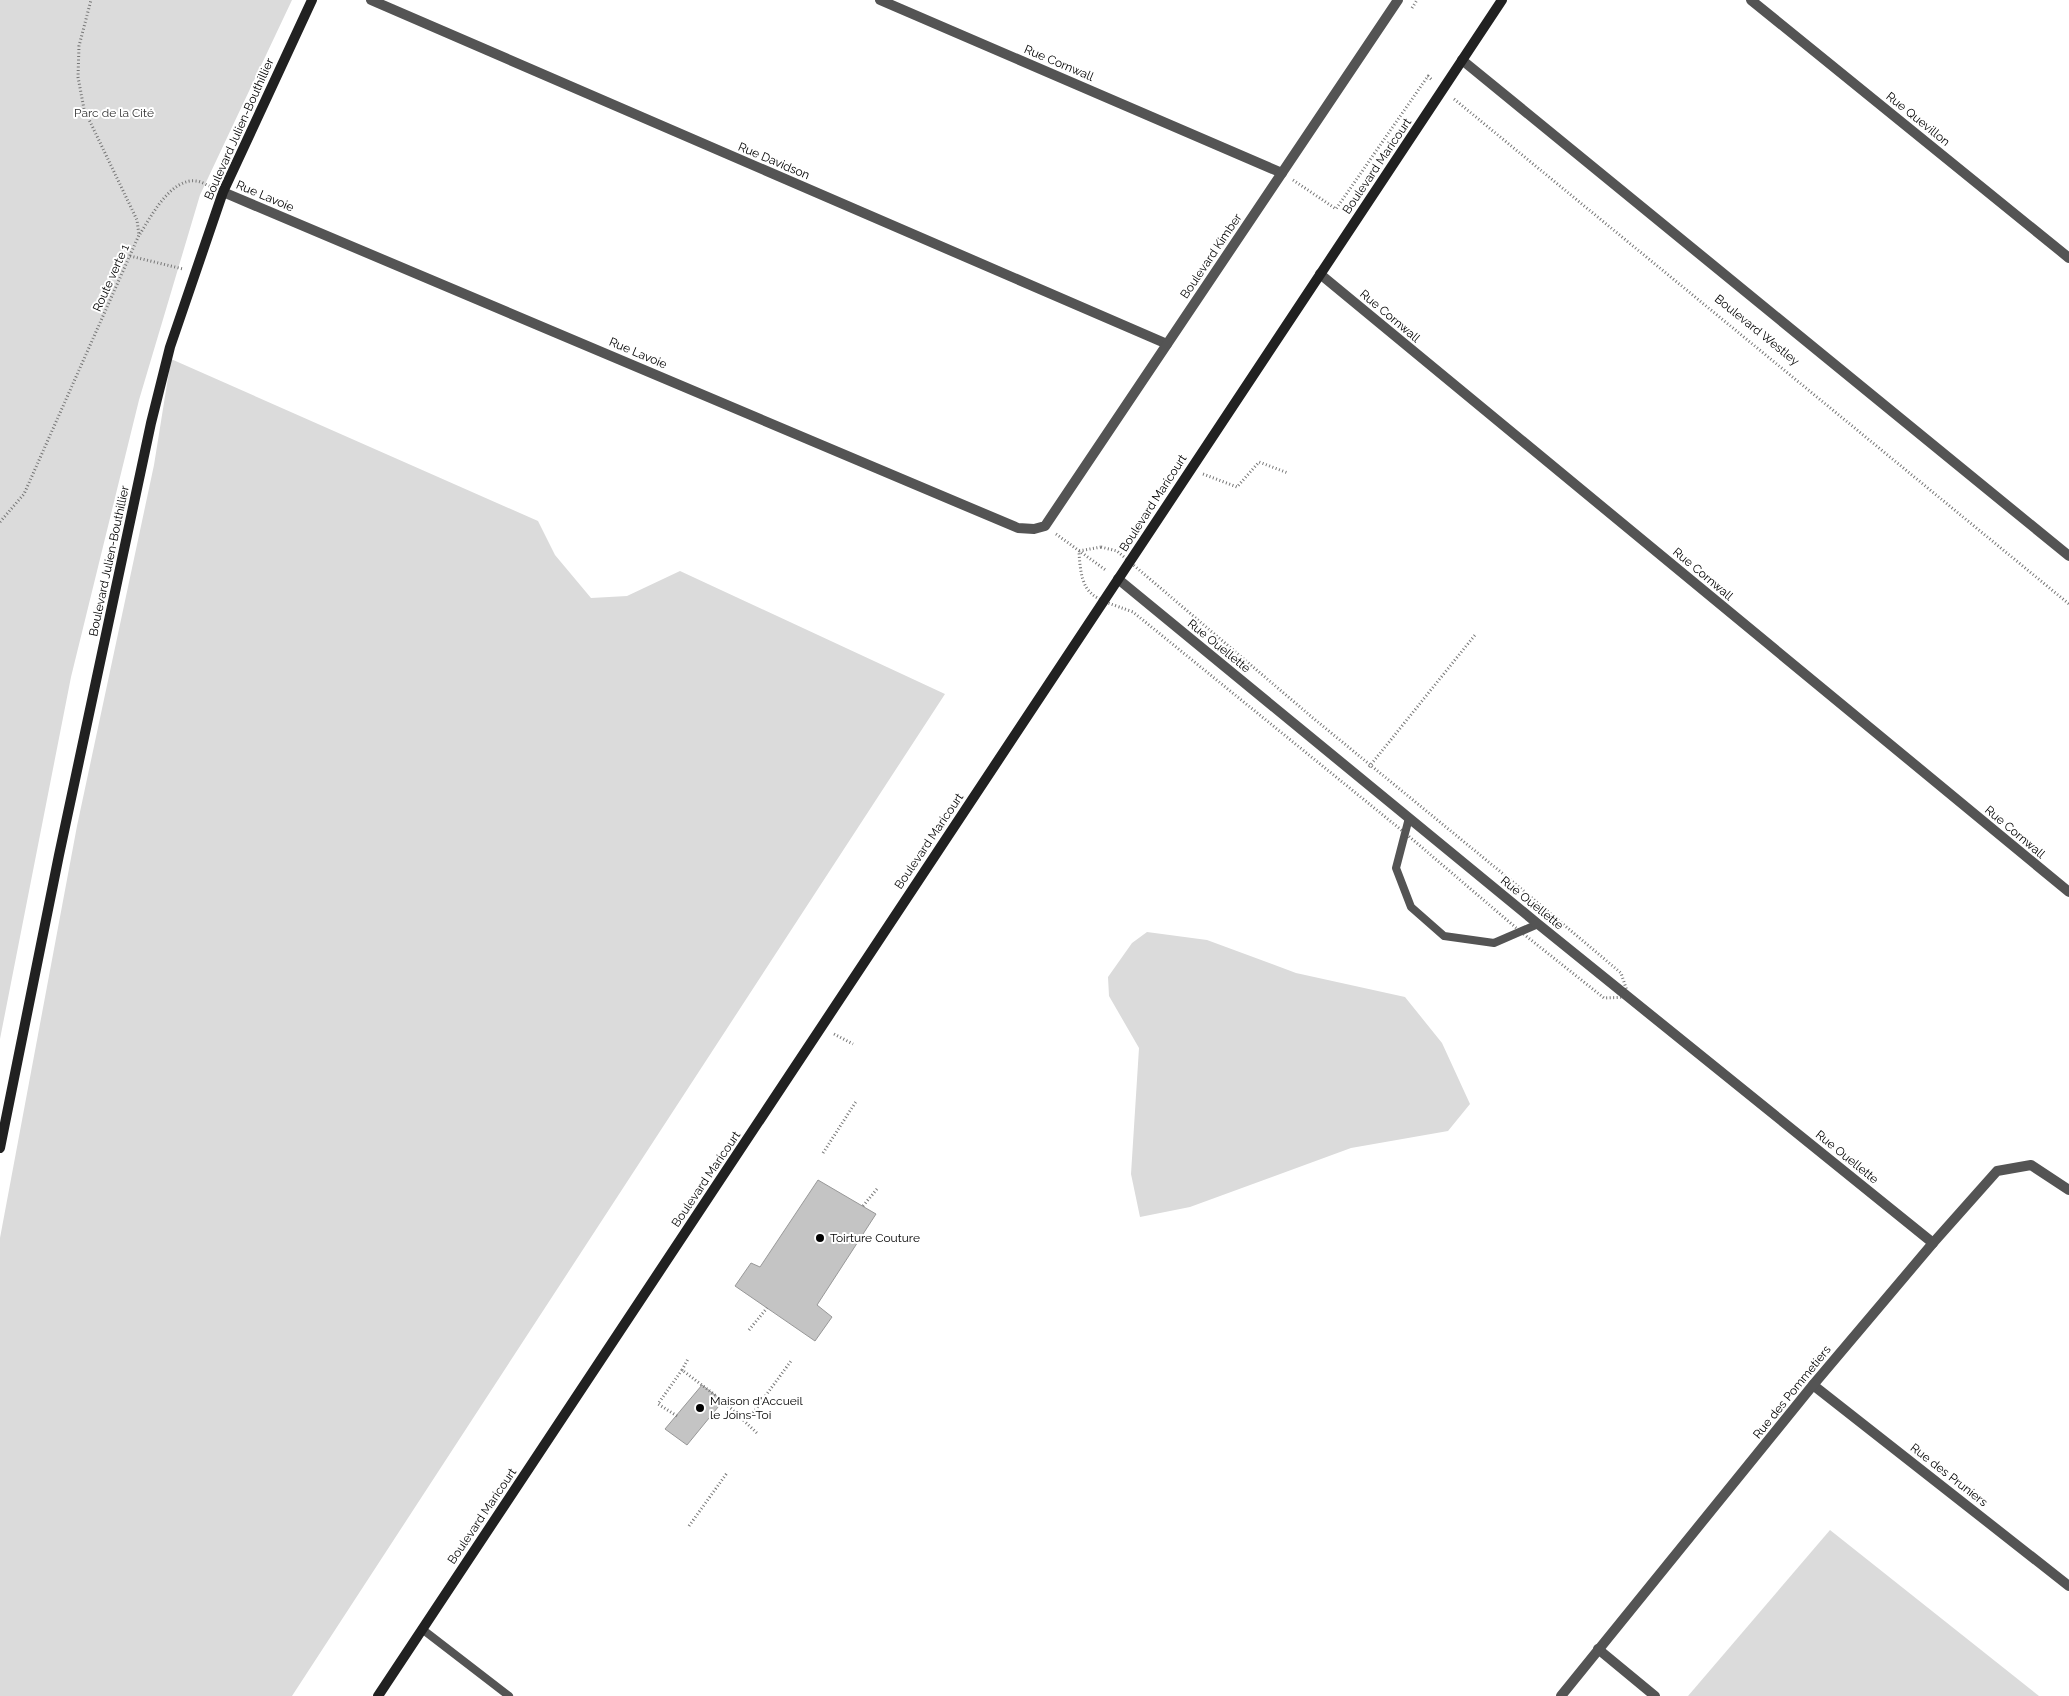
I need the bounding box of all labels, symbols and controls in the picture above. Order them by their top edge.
street label: Rue Cornwall [1022,42,1097,84]
street label: Boulevard Julien-Bouthillier [201,55,277,202]
street label: Rue Quevillon [1883,89,1953,149]
park label: Parc de la Cité [74,106,154,120]
street label: Boulevard Maricourt [1340,115,1414,217]
street label: Rue Davidson [736,140,812,182]
street label: Rue Lavoie [234,178,296,214]
street label: Boulevard Kimber [1177,210,1245,301]
street label: Route verte 1 [90,242,132,314]
street label: Rue Cornwall [1357,287,1423,346]
street label: Boulevard Westley [1712,292,1802,369]
street label: Rue Lavoie [607,335,669,371]
street label: Boulevard Maricourt [1116,452,1190,554]
street label: Boulevard Julien-Bouthillier [86,484,132,638]
street label: Rue Cornwall [1670,545,1736,604]
street label: Rue Ouellette [1185,616,1253,676]
street label: Boulevard Maricourt [892,790,966,892]
street label: Rue Cornwall [1982,803,2048,862]
street label: Rue Ouellette [1498,873,1566,933]
street label: Rue Ouellette [1813,1127,1881,1187]
street label: Boulevard Maricourt [669,1128,743,1230]
place label: Toirture Couture [830,1231,920,1245]
marker: Toirture Couture [814,1232,826,1244]
street label: Rue des Pommetiers [1750,1343,1834,1441]
place label: Maison d'Accueil le Joins-Toi [710,1394,803,1422]
marker: Maison d'Accueil le Joins-Toi [694,1402,706,1414]
street label: Rue des Pruniers [1908,1441,1990,1510]
street label: Boulevard Maricourt [445,1465,519,1567]

